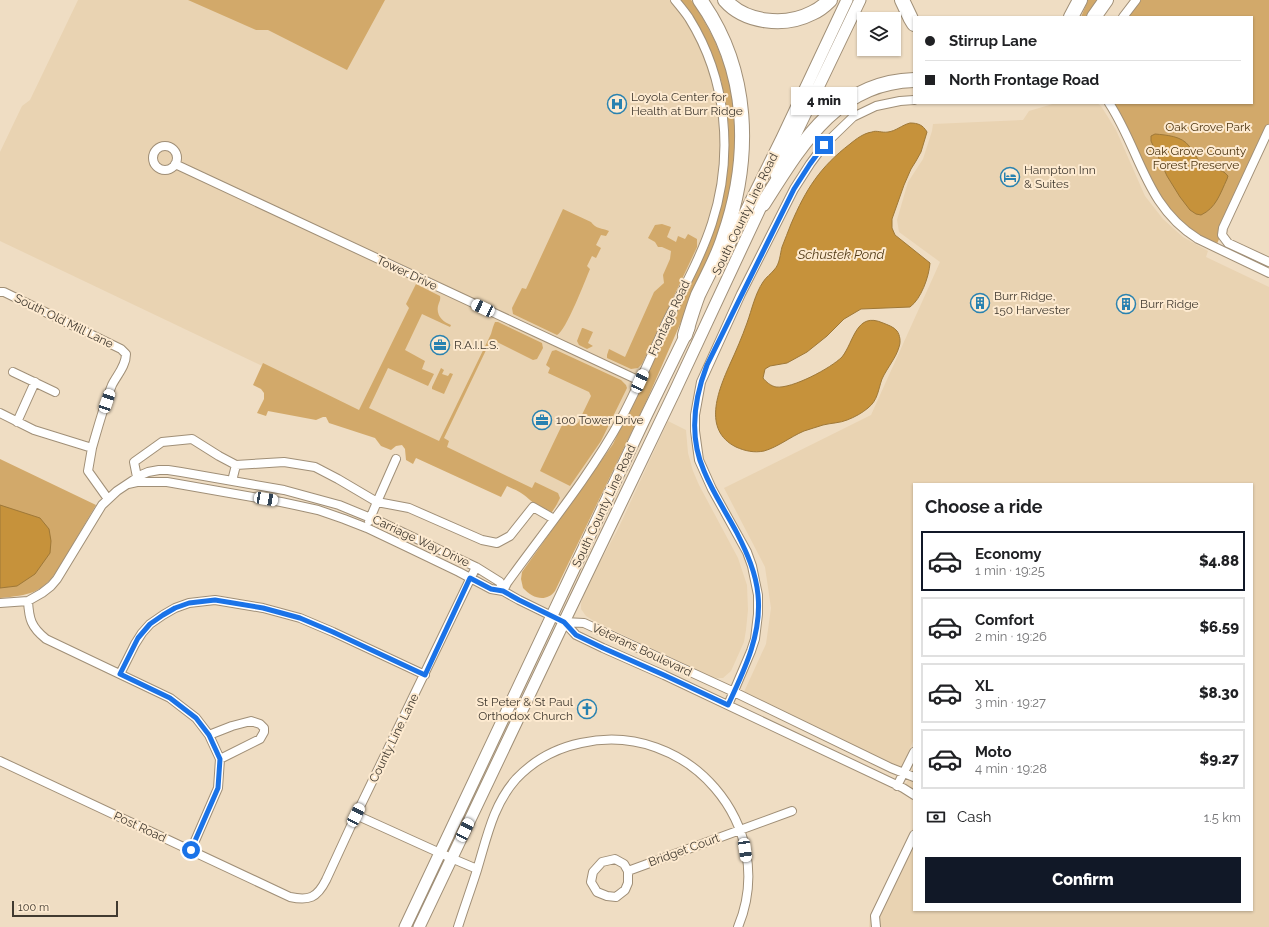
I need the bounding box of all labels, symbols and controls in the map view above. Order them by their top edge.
map controls [857,12,901,56]
button: layers [857,12,901,56]
text: Stirrup Lane [949,32,1037,50]
text: North Frontage Road [949,71,1099,89]
callout: 4 min [791,87,857,115]
place label: Loyola Center for Health at Burr Ridge [631,90,743,118]
hospital icon: Loyola Center for Health at Burr Ridge [606,93,628,115]
text: 4 min [807,93,841,108]
park label: Oak Grove Park [1165,120,1251,134]
route end [815,136,833,154]
park label: Oak Grove County Forest Preserve [1146,144,1247,172]
street label: South County Line Road [709,151,781,277]
place label: Hampton Inn & Suites [1024,163,1096,191]
hotel icon: Hampton Inn & Suites [999,166,1021,188]
water label: Schustek Pond [797,247,885,262]
street label: Tower Drive [375,253,439,293]
street label: Frontage Road [645,278,693,358]
place label: Burr Ridge, 150 Harvester [994,289,1071,317]
street label: South Old Mill Lane [12,291,116,351]
building icon: Burr Ridge, 150 Harvester [969,292,991,314]
building icon: Burr Ridge [1115,293,1137,315]
car [470,297,496,319]
place label: Burr Ridge [1140,297,1199,311]
office icon: R.A.I.L.S. [429,334,451,356]
place label: R.A.I.L.S. [454,338,499,352]
car [629,368,651,394]
car [97,388,117,414]
office icon: 100 Tower Drive [531,409,553,431]
place label: 100 Tower Drive [556,413,644,427]
street label: South County Line Road [569,442,639,570]
car [253,491,279,507]
text: Choose a ride [925,496,1043,517]
street label: Carriage Way Drive [370,512,472,570]
icon: car [927,543,963,579]
text: Economy [975,545,1042,563]
text: $4.88 [1199,552,1239,570]
text: 1 min · 19:25 [975,563,1045,578]
icon: car [927,609,963,645]
text: Comfort [975,611,1034,629]
text: $6.59 [1199,618,1239,636]
street label: Veterans Boulevard [590,621,694,679]
text: 2 min · 19:26 [975,629,1047,644]
icon: car [927,675,963,711]
text: XL [975,677,993,695]
text: $8.30 [1199,684,1239,702]
street label: County Line Lane [366,691,422,785]
place label: St Peter & St Paul Orthodox Church [477,695,574,723]
text: 3 min · 19:27 [975,695,1046,710]
church icon: St Peter & St Paul Orthodox Church [576,698,598,720]
icon: car [927,741,963,777]
text: Moto [975,743,1012,761]
text: $9.27 [1200,750,1239,768]
text: 4 min · 19:28 [975,761,1047,776]
car [345,802,367,828]
icon: cash [925,806,947,828]
text: Cash [957,808,991,826]
street label: Post Road [112,809,168,845]
text: 1.5 km [1204,810,1241,825]
car [454,817,476,843]
street label: Bridget Court [647,831,721,869]
car [737,837,753,863]
route start [182,841,200,859]
button: Confirm [925,857,1241,903]
scale bar [12,899,118,918]
text: 100 m [18,901,49,914]

